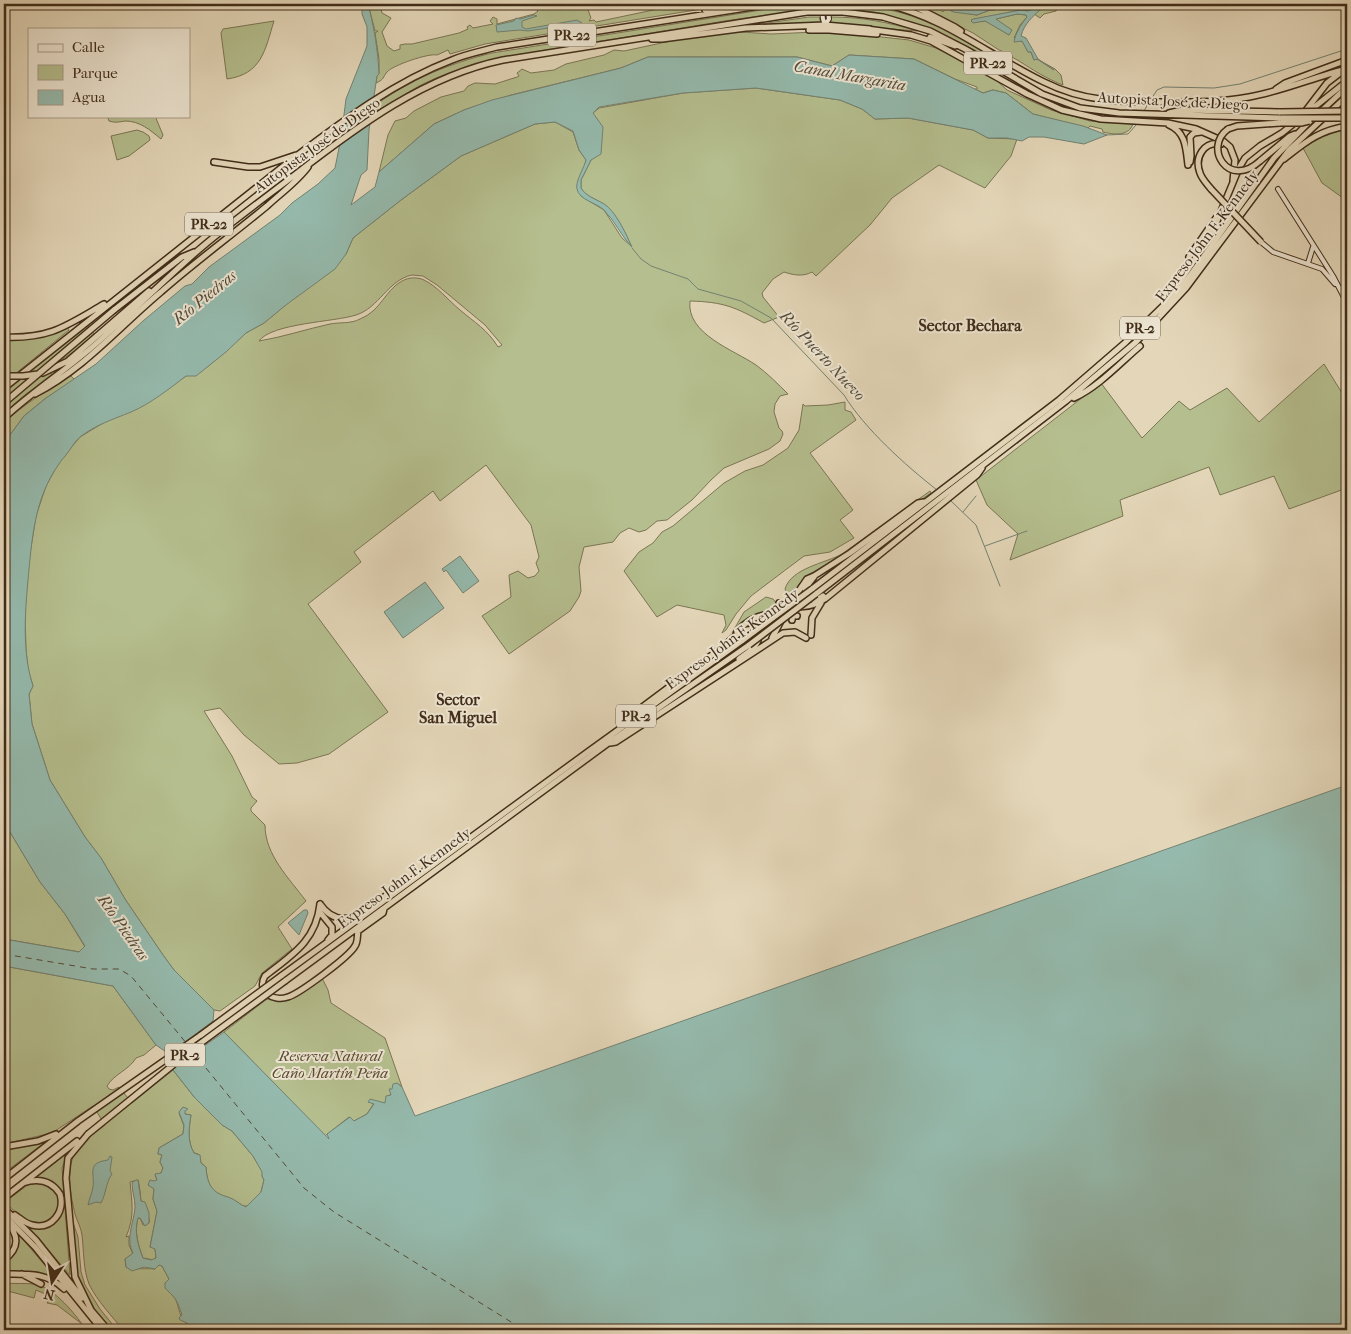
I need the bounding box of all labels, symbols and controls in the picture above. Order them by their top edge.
road number: PR-22 [548,24,596,46]
legend [28,28,190,118]
text: Calle [72,38,105,56]
road number: PR-22 [964,52,1012,74]
water label: Canal Margarita [793,56,907,95]
text: Parque [72,64,118,82]
text: Agua [71,88,106,106]
street label: Autopista José de Diego [1096,88,1249,114]
street label: Autopista José de Diego [250,93,384,197]
street label: Expreso John F. Kennedy [1151,166,1263,306]
road number: PR-22 [185,212,233,235]
water label: Río Piedras [168,265,241,329]
water label: Río Puerto Nuevo [775,306,869,405]
district label: Sector Bechara [918,316,1022,335]
road number: PR-2 [1120,316,1160,339]
street label: Expreso John F. Kennedy [662,584,803,693]
district label: Sector San Miguel [419,690,497,728]
road number: PR-2 [616,704,656,728]
street label: Expreso John F. Kennedy [334,823,475,932]
water label: Río Piedras [93,890,154,965]
road number: PR-2 [165,1044,205,1066]
park label: Reserva Natural Caño Martín Peña [272,1047,388,1082]
north arrow [28,1256,78,1306]
text: N [42,1285,56,1304]

